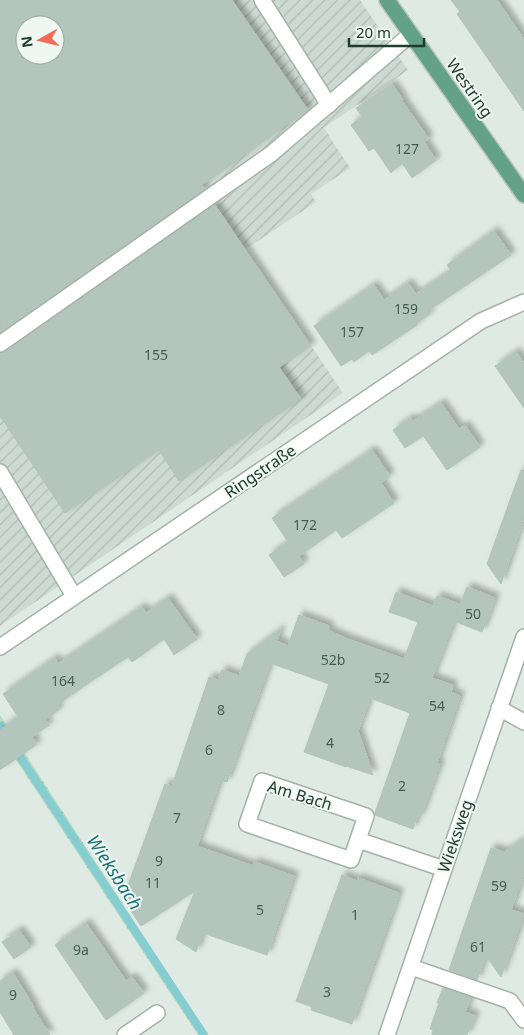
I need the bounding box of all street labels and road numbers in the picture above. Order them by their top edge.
street label: Westring [442,54,498,122]
street label: Ringstraße [220,439,300,503]
street label: Am Bach [265,775,335,815]
street label: Wieksweg [432,797,478,875]

